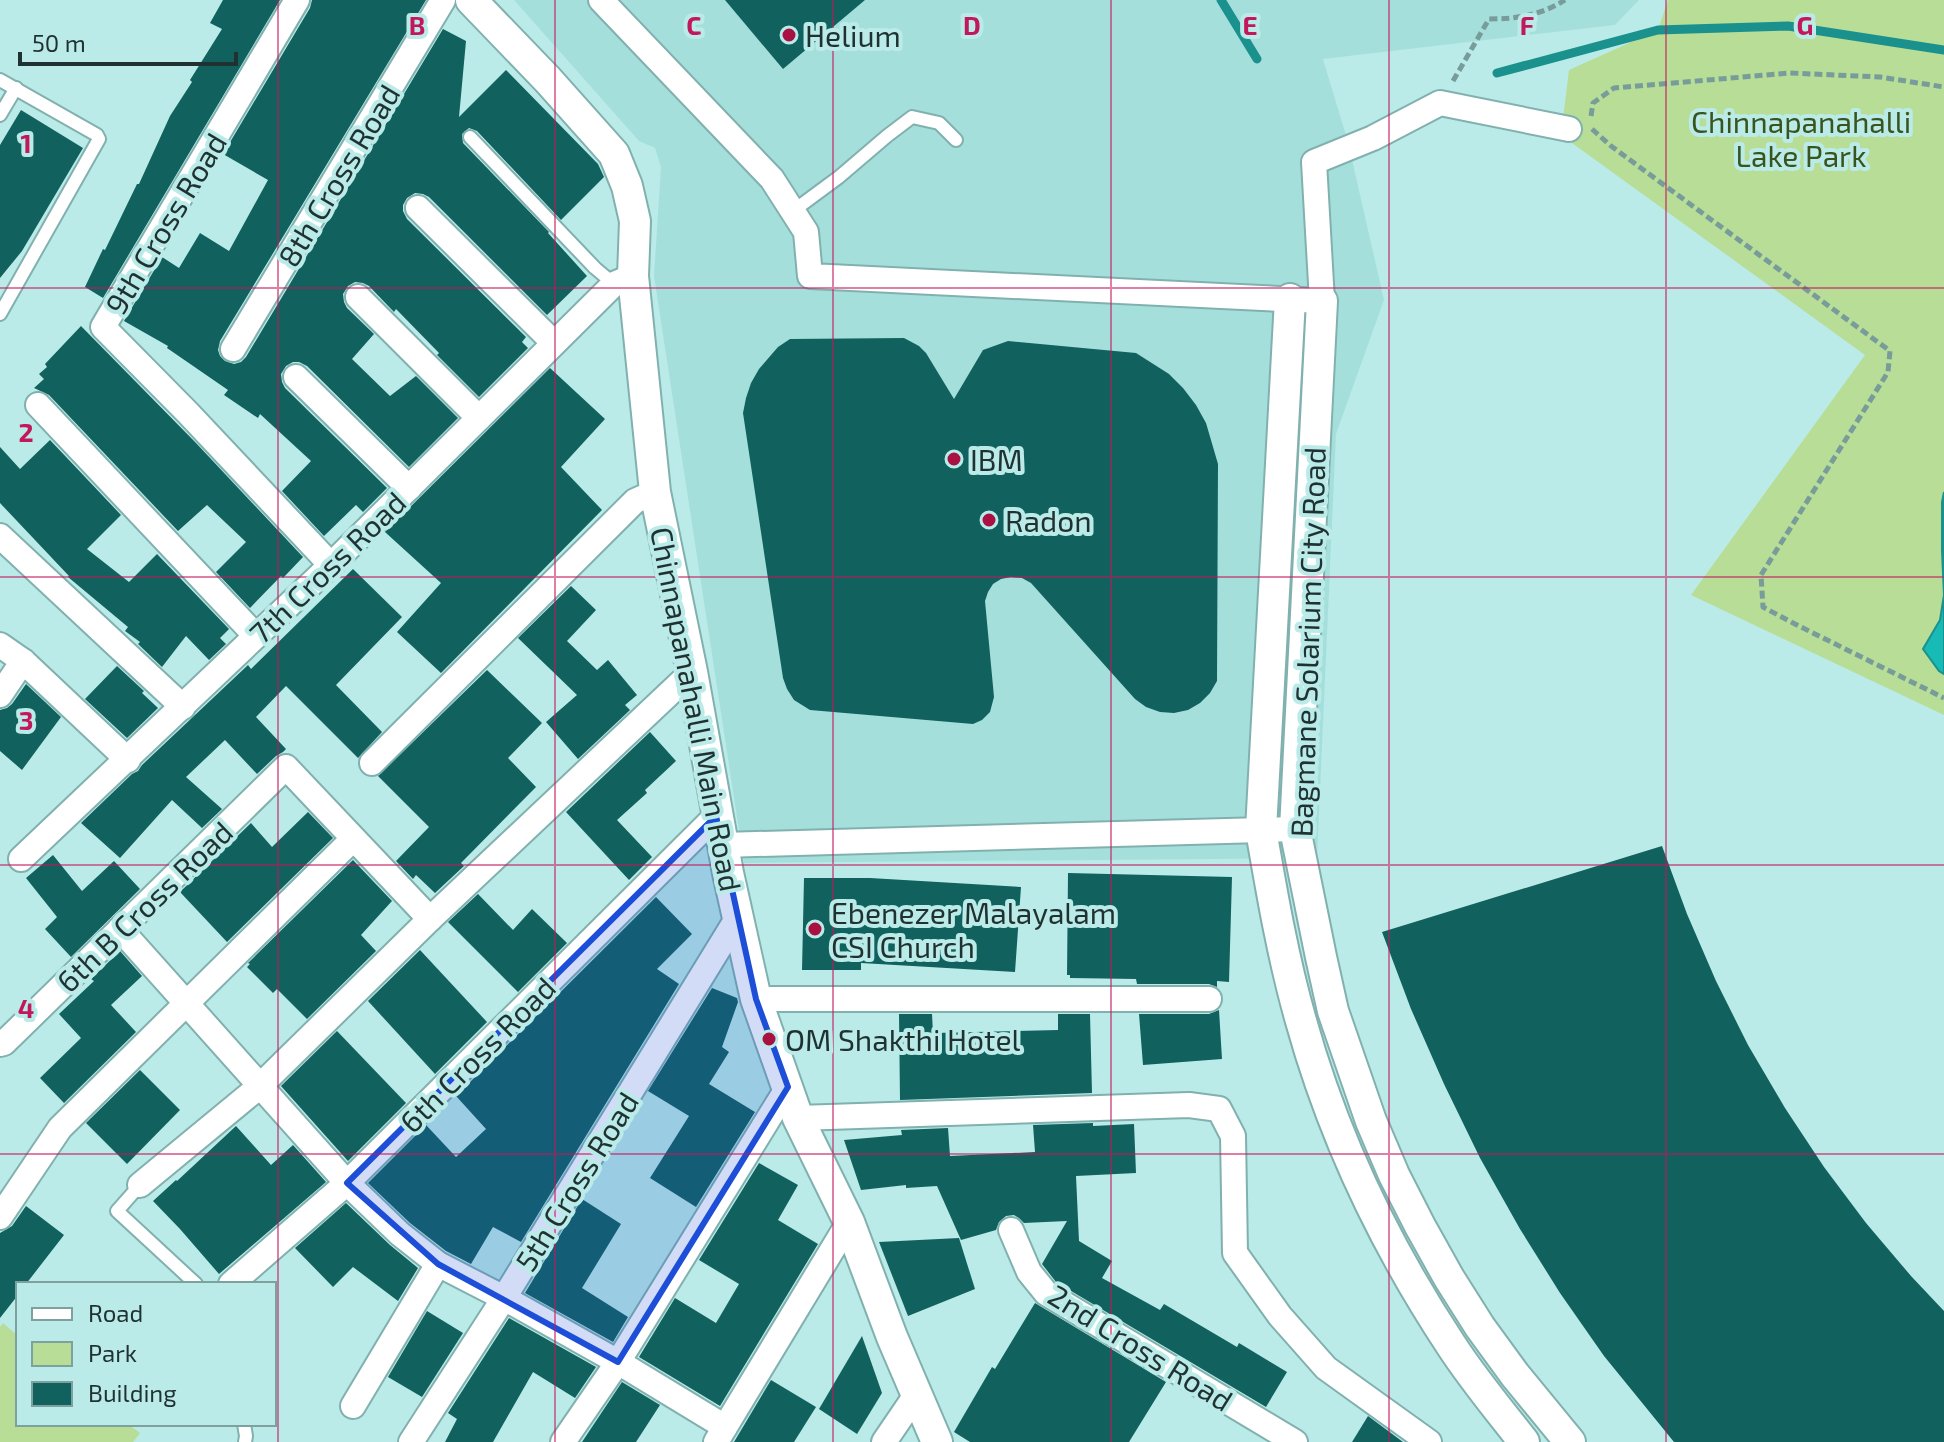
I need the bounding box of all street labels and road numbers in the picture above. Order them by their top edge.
street label: 8th Cross Road [270,78,406,272]
street label: 9th Cross Road [97,126,233,320]
street label: Bagmane Solarium City Road [1282,446,1332,838]
street label: 7th Cross Road [242,484,412,650]
street label: Chinnapanahalli Main Road [644,524,750,894]
street label: 6th B Cross Road [49,813,239,999]
street label: 6th Cross Road [392,969,562,1139]
street label: 5th Cross Road [507,1085,645,1277]
street label: 2nd Cross Road [1042,1276,1240,1418]

